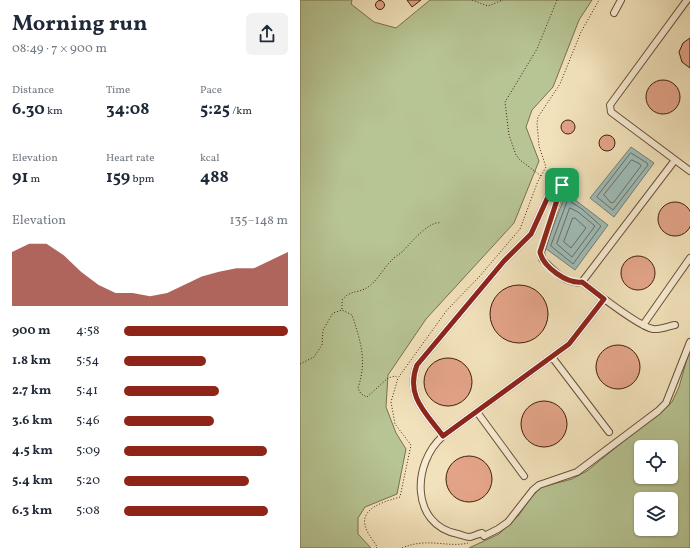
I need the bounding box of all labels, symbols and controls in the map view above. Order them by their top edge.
text: Morning run [12,9,147,40]
button: share [246,13,288,55]
text: 08:49 · 7 × 900 m [12,40,107,58]
text: Distance [12,83,54,98]
text: Time [106,83,130,98]
text: Pace [200,83,222,98]
text: 6.30 [12,98,45,121]
text: 34:08 [106,98,150,121]
text: 5:25 [200,98,230,121]
text: km [45,104,63,119]
text: /km [230,104,252,119]
text: Elevation [12,151,58,166]
text: Heart rate [106,151,155,166]
text: kcal [200,151,220,166]
text: 91 [12,166,28,189]
text: 159 [106,166,130,189]
text: 488 [200,166,229,189]
pin [545,168,579,202]
text: m [28,172,40,187]
text: bpm [130,172,155,187]
icon: arrive [551,174,573,196]
text: Elevation [12,212,66,230]
text: 135–148 m [229,212,288,230]
text: 900 m [12,322,51,340]
text: 4:58 [76,322,100,340]
text: 1.8 km [12,352,51,370]
text: 5:54 [76,352,99,370]
text: 2.7 km [12,382,51,400]
text: 5:41 [76,382,98,400]
text: 3.6 km [12,412,53,430]
text: 5:46 [76,412,100,430]
map controls [634,440,678,536]
button: locate [634,440,678,484]
text: 4.5 km [12,442,53,460]
text: 5:09 [76,442,100,460]
text: 5.4 km [12,472,53,490]
text: 5:20 [76,472,100,490]
button: layers [634,492,678,536]
text: 6.3 km [12,502,52,520]
text: 5:08 [76,502,100,520]

